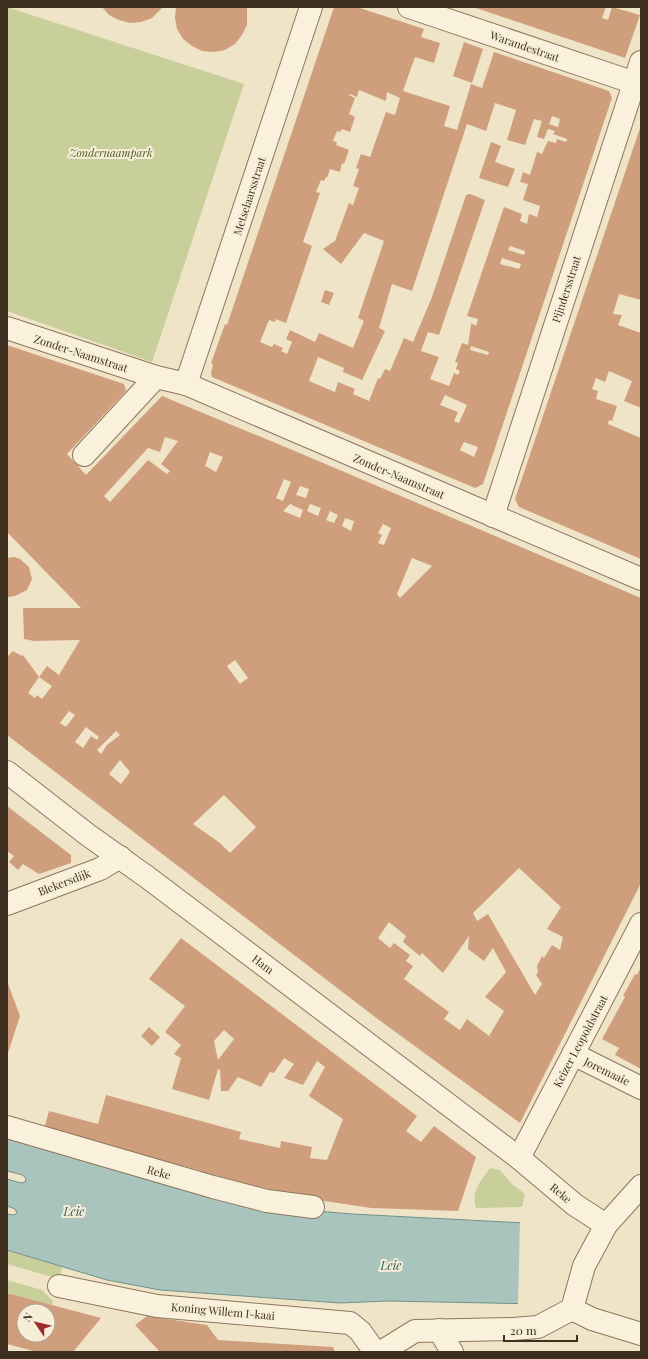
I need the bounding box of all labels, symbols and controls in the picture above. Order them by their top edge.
street label: Warandestraat [487,27,562,65]
park label: Zondernaampark [68,145,153,160]
street label: Metselaarsstraat [229,155,269,237]
street label: Pijndersstraat [548,254,584,324]
street label: Zonder-Naamstraat [32,331,130,375]
street label: Zonder-Naamstraat [351,450,447,502]
street label: Blekersdijk [36,865,92,899]
street label: Ham [249,951,277,977]
street label: Keizer Leopoldstraat [549,992,611,1090]
street label: Joremaaie [581,1053,633,1089]
street label: Reke [145,1161,173,1183]
street label: Reke [547,1180,575,1207]
water label: Leie [63,1203,84,1219]
water label: Leie [380,1257,401,1273]
street label: Koning Willem I-kaai [171,1299,275,1323]
north arrow [16,1303,56,1343]
text: N [19,1309,36,1325]
scale bar [504,1317,577,1343]
text: 20 m [510,1322,537,1338]

